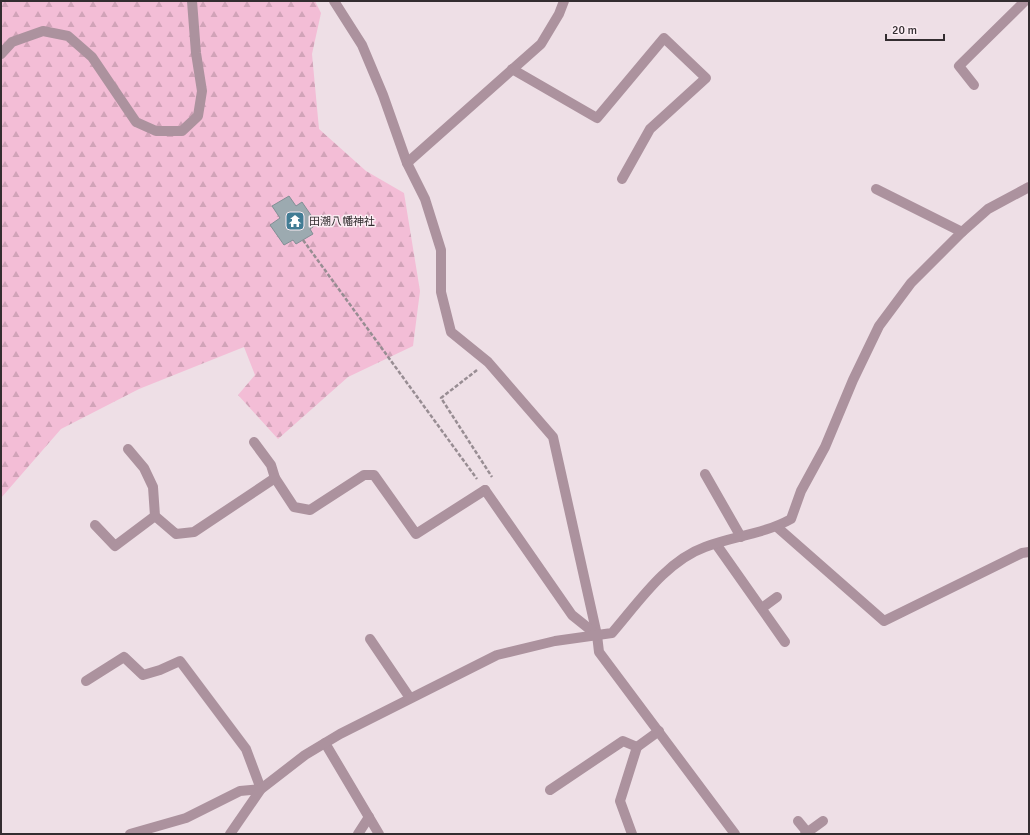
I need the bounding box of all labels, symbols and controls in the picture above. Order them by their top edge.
scale bar [886,16,944,42]
text: 20 m [892,23,917,38]
temple icon: 田潮八幡神社 [284,210,306,232]
place label: 田潮八幡神社 [309,215,375,228]

